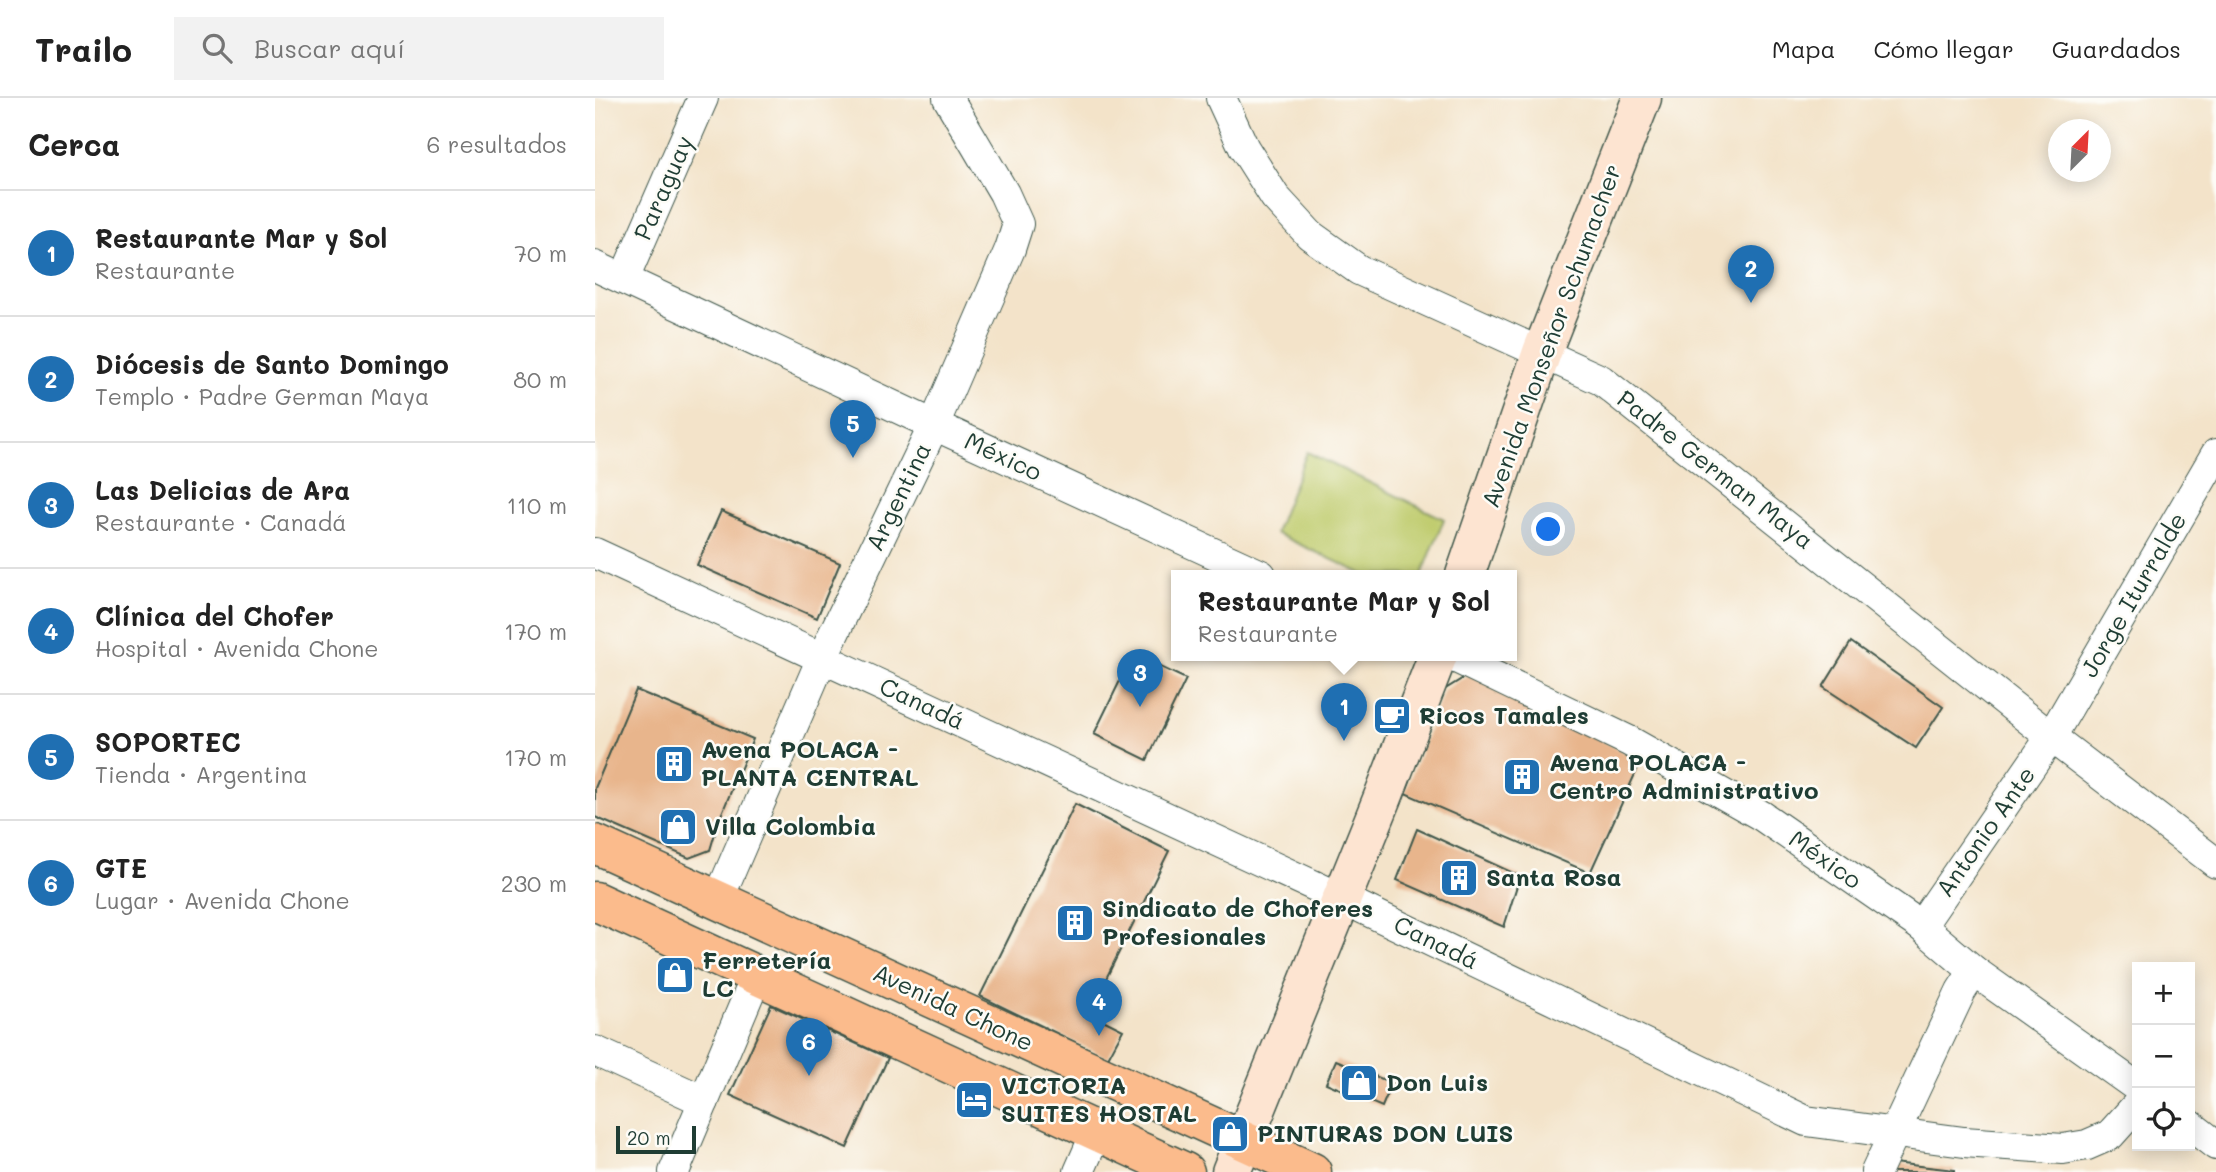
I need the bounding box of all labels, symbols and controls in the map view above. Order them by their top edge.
search box [174,17,664,80]
text: Trailo [35,27,132,70]
icon: search [198,29,236,67]
text: Buscar aquí [254,31,405,65]
text: Mapa [1772,33,1836,64]
text: Cómo llegar [1874,33,2014,64]
text: Guardados [2052,33,2181,64]
north arrow [2048,119,2111,182]
text: Cerca [28,124,120,164]
text: 6 resultados [427,129,567,159]
street label: Paraguay [626,130,699,244]
street label: Avenida Monseñor Schumacher [1474,159,1627,512]
text: Restaurante Mar y Sol [95,221,387,255]
text: 1 [46,238,56,268]
text: 70 m [514,238,567,268]
pin: 2 [1728,245,1774,303]
text: Restaurante [95,255,235,285]
text: Diócesis de Santo Domingo [95,347,449,381]
text: 2 [45,364,57,394]
text: 80 m [513,364,567,394]
text: Templo · Padre German Maya [95,381,429,411]
street label: Padre German Maya [1612,382,1820,555]
pin: 5 [830,400,876,458]
street label: México [960,424,1047,487]
street label: Argentina [858,437,937,556]
text: Las Delicias de Ara [95,473,350,507]
text: 3 [44,490,58,520]
text: 110 m [507,490,567,520]
street label: Jorge Iturralde [2073,506,2192,682]
text: Restaurante · Canadá [95,507,347,537]
your location [1531,512,1565,546]
popup [1171,570,1517,661]
text: Restaurante Mar y Sol [1198,584,1490,618]
text: Clínica del Chofer [95,599,334,633]
text: 4 [44,616,58,646]
text: 170 m [504,616,567,646]
text: Restaurante [1198,618,1338,648]
text: Hospital · Avenida Chone [95,633,379,663]
pin: 3 [1117,649,1163,707]
street label: Canadá [875,669,970,736]
pin: 1 [1321,683,1367,741]
cafe icon: Ricos Tamales [1371,695,1413,737]
place label: Ricos Tamales [1419,699,1589,730]
text: SOPORTEC [95,725,241,759]
place label: Avena POLACA - PLANTA CENTRAL [701,733,919,792]
text: 5 [44,742,58,772]
text: 170 m [504,742,567,772]
building icon: Avena POLACA - PLANTA CENTRAL [653,743,695,785]
place label: Avena POLACA - Centro Administrativo [1549,746,1819,805]
building icon: Avena POLACA - Centro Administrativo [1501,756,1543,798]
text: Tienda · Argentina [95,759,308,789]
street label: Antonio Ante [1928,760,2041,903]
shop icon: Villa Colombia [657,806,699,848]
place label: Villa Colombia [705,810,876,841]
street label: México [1783,823,1868,895]
text: GTE [95,851,147,885]
building icon: Santa Rosa [1438,857,1480,899]
place label: Santa Rosa [1486,861,1622,892]
text: 6 [44,868,58,898]
text: 230 m [501,868,567,898]
text: Lugar · Avenida Chone [95,885,350,915]
place label: Sindicato de Choferes Profesionales [1102,892,1373,951]
building icon: Sindicato de Choferes Profesionales [1054,902,1096,944]
street label: Canadá [1389,908,1484,975]
place label: Ferretería LC [702,944,832,1003]
shop icon: Ferretería LC [654,954,696,996]
street label: Avenida Chone [869,956,1039,1057]
map controls [2132,962,2195,1151]
button: + [2132,962,2195,1025]
pin: 4 [1076,978,1122,1036]
pin: 6 [786,1018,832,1076]
button: − [2132,1025,2195,1088]
shop icon: Don Luis [1338,1062,1380,1104]
place label: Don Luis [1386,1066,1488,1097]
place label: VICTORIA SUITES HOSTAL [1001,1069,1197,1128]
hotel icon: VICTORIA SUITES HOSTAL [953,1079,995,1121]
button: locate [2132,1088,2195,1151]
shop icon: PINTURAS DON LUIS [1209,1113,1251,1155]
place label: PINTURAS DON LUIS [1257,1117,1514,1148]
scale bar [616,1123,697,1155]
text: 20 m [627,1125,671,1150]

